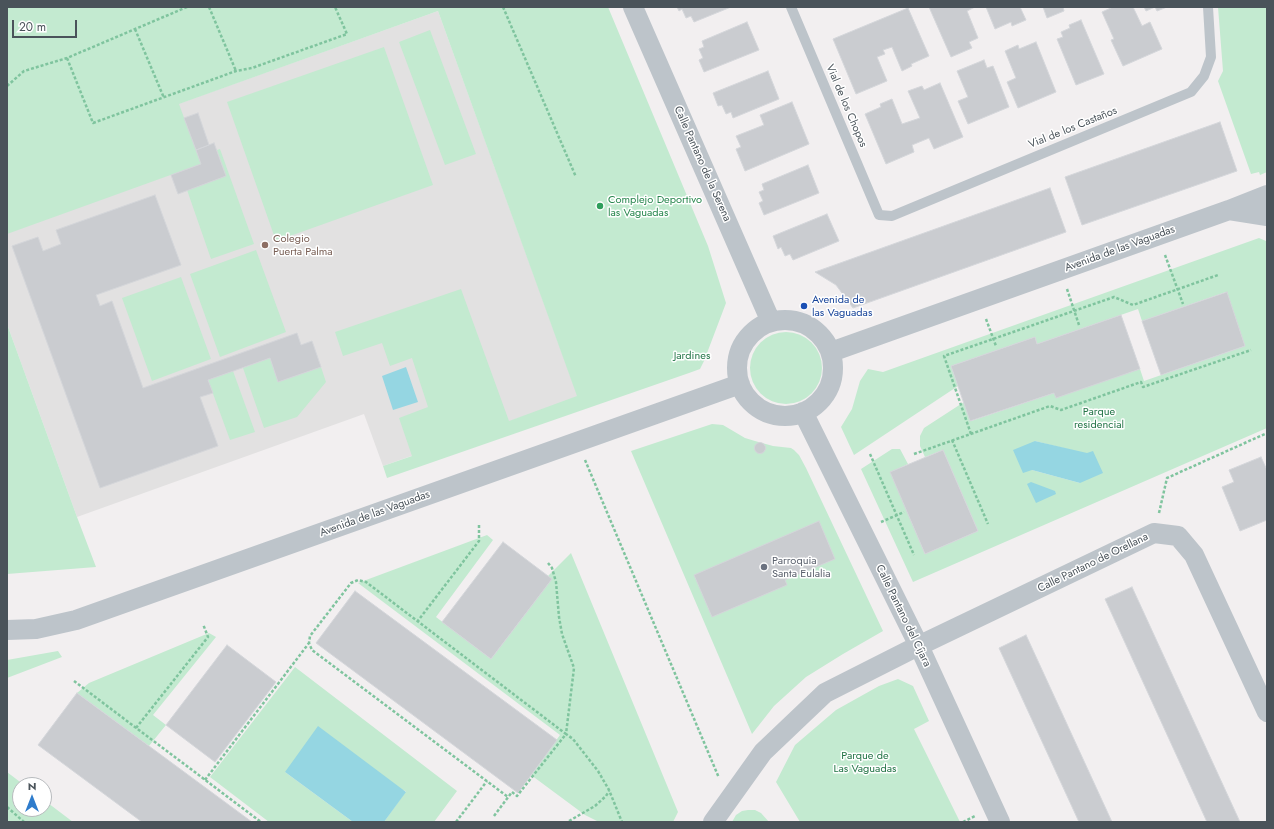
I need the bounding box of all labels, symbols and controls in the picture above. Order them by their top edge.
scale bar [14,12,79,38]
text: 20 m [19,18,46,36]
street label: Vial de los Chopos [823,63,869,149]
street label: Calle Pantano de la Serena [671,104,733,224]
street label: Vial de los Castaños [1027,104,1119,152]
place label: Complejo Deportivo las Vaguadas [608,193,702,219]
marker: Complejo Deportivo las Vaguadas [595,201,605,211]
street label: Avenida de las Vaguadas [1063,223,1177,275]
place label: Colegio Puerta Palma [273,232,333,258]
marker: Colegio Puerta Palma [260,240,270,250]
place label: Avenida de las Vaguadas [812,293,872,319]
marker: Avenida de las Vaguadas [799,301,809,311]
park label: Jardines [674,349,710,363]
park label: Parque residencial [1074,405,1124,431]
street label: Avenida de las Vaguadas [318,488,432,540]
street label: Calle Pantano de Orellana [1036,530,1150,596]
place label: Parroquia Santa Eulalia [772,554,831,580]
marker: Parroquia Santa Eulalia [759,562,769,572]
street label: Calle Pantano del Cíjara [873,563,933,669]
park label: Parque de Las Vaguadas [834,749,896,775]
north arrow [12,777,52,817]
text: N [28,778,36,794]

